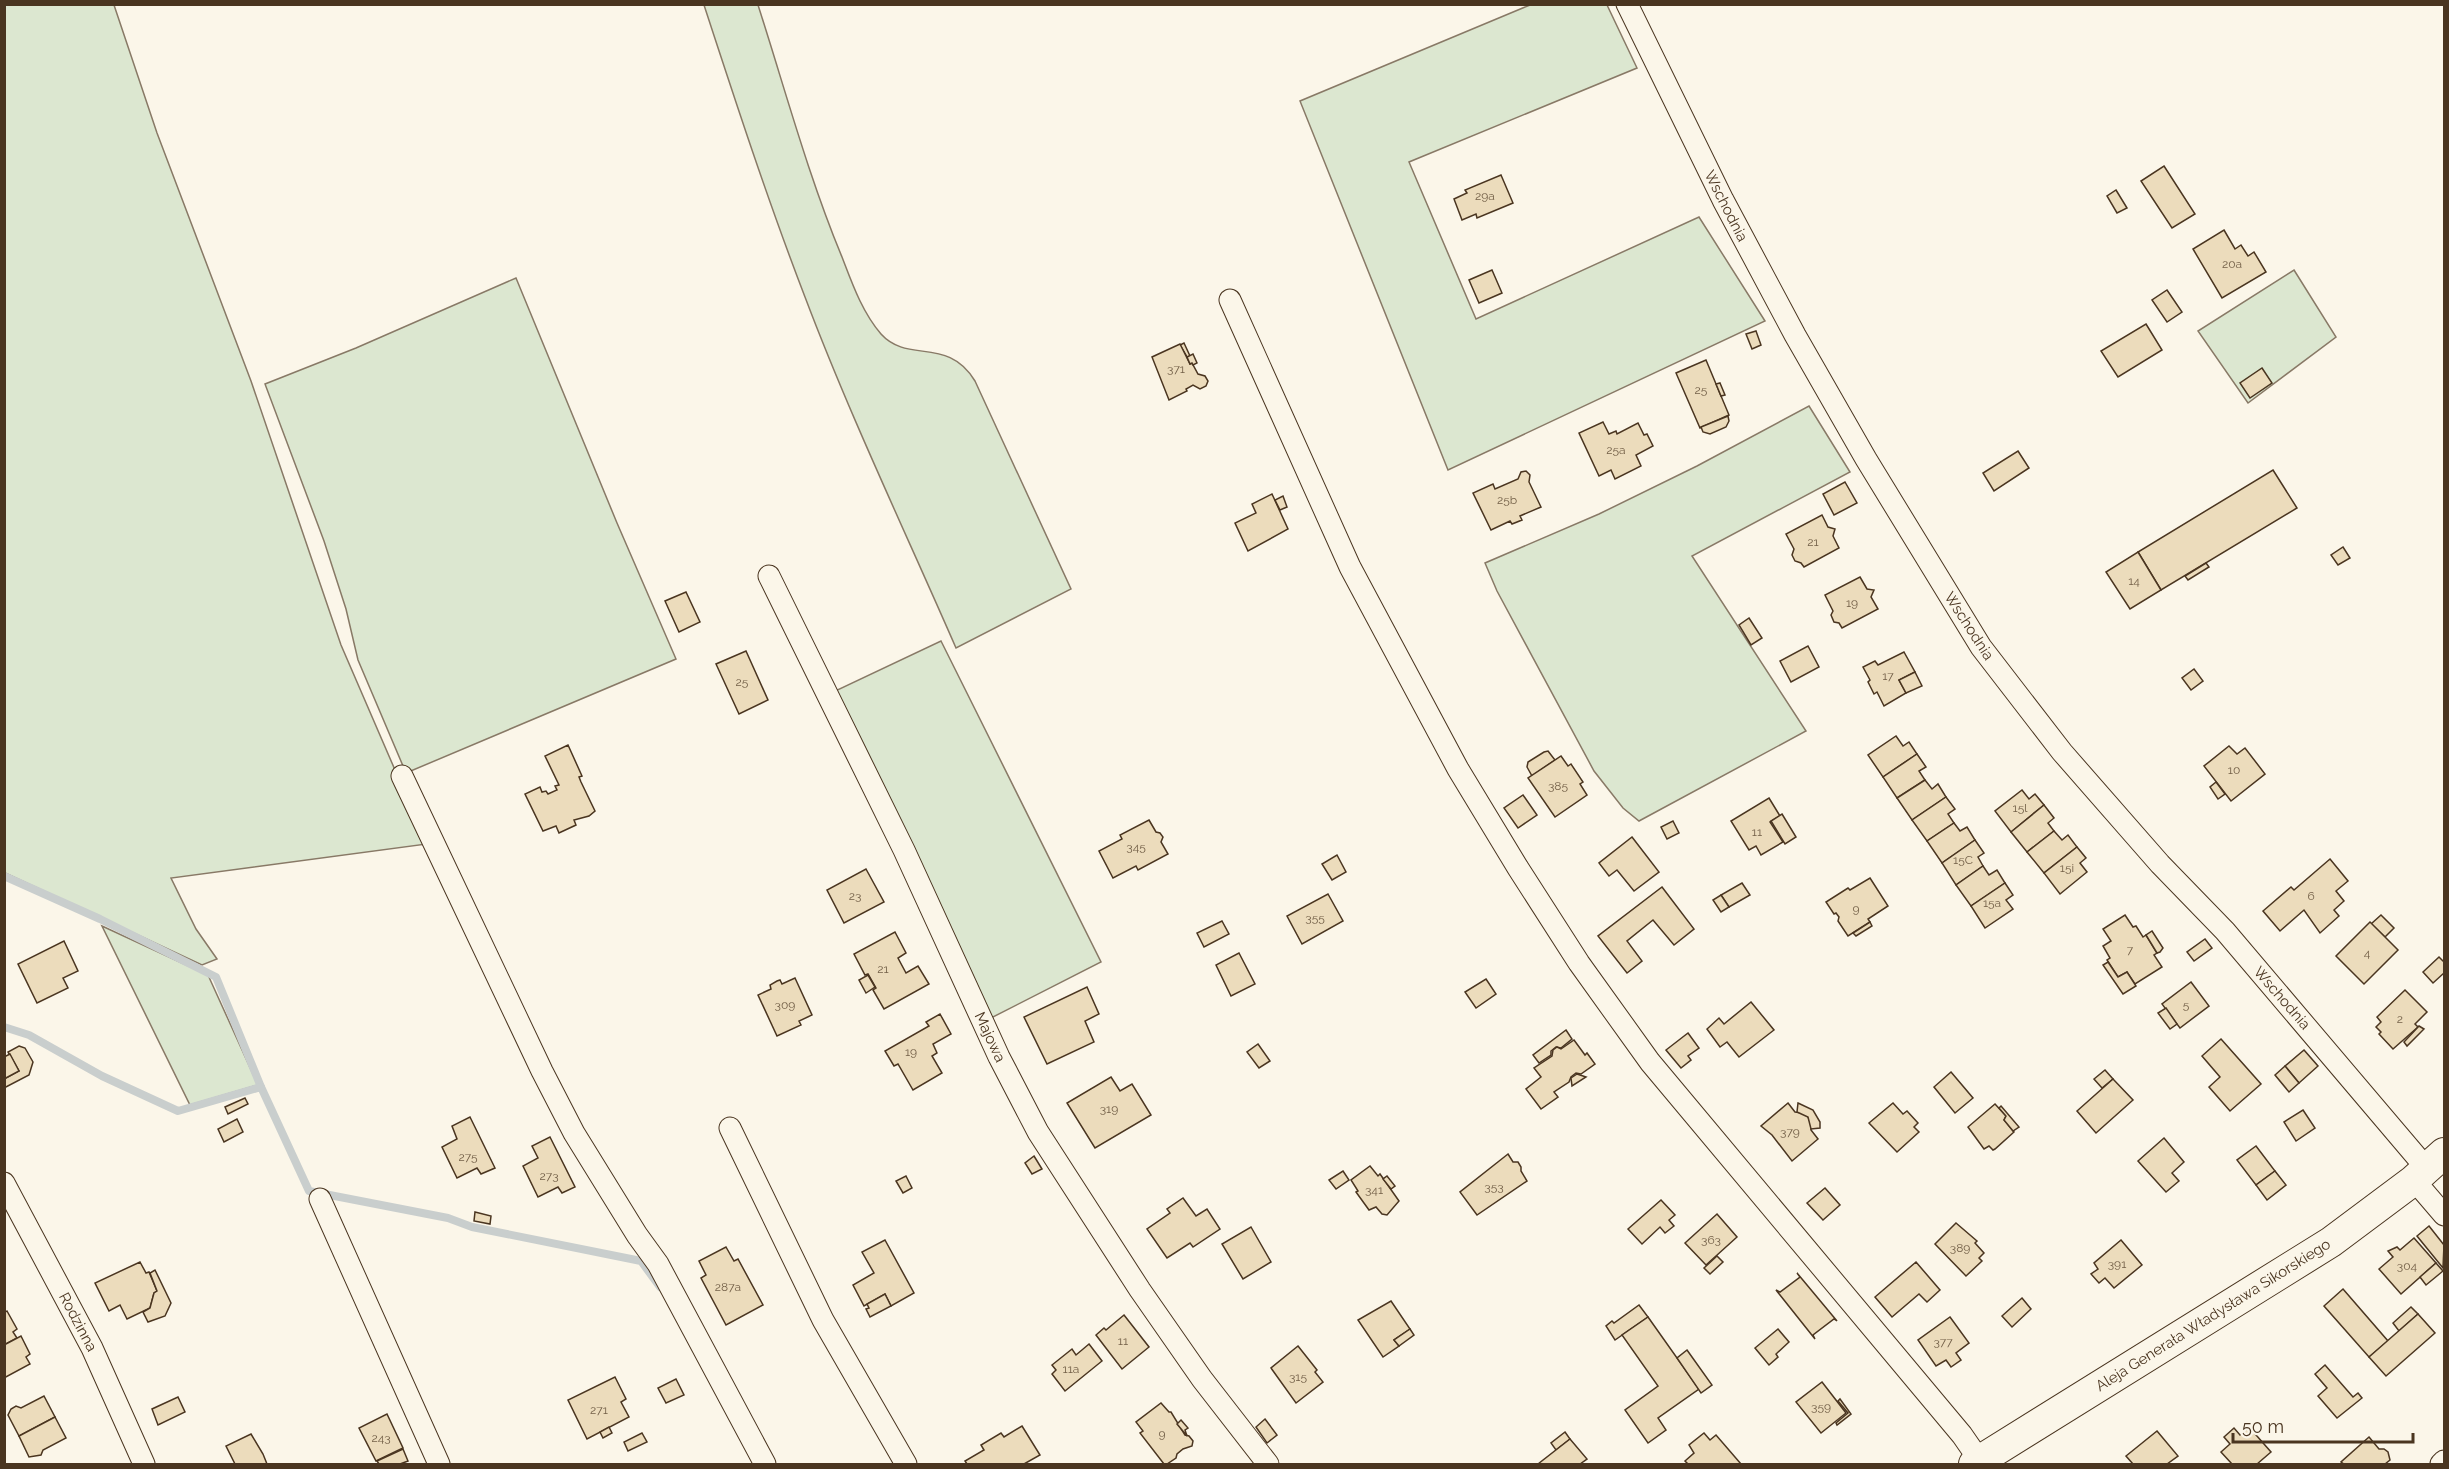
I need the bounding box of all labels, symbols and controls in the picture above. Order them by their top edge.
street label: Wschodnia [1700,167,1752,245]
house number: 29a [1475,189,1495,203]
house number: 20a [2222,257,2242,271]
house number: 371 [1167,362,1185,376]
house number: 25 [1695,383,1708,397]
house number: 25a [1606,443,1626,457]
house number: 25b [1497,493,1517,507]
house number: 21 [1807,535,1819,549]
house number: 14 [2128,574,2140,588]
street label: Wschodnia [1940,589,1998,663]
house number: 19 [1846,596,1858,610]
house number: 17 [1882,669,1894,683]
house number: 25 [736,675,749,689]
house number: 10 [2228,763,2240,777]
house number: 385 [1548,779,1568,793]
house number: 15l [2013,801,2028,815]
house number: 11 [1752,825,1762,839]
house number: 345 [1126,840,1146,854]
house number: 15C [1953,853,1973,867]
house number: 15i [2060,861,2074,875]
house number: 23 [849,889,861,903]
house number: 6 [2307,889,2315,903]
house number: 15a [1983,896,2001,910]
house number: 9 [1852,902,1860,916]
house number: 355 [1305,911,1325,925]
house number: 7 [2127,943,2134,957]
house number: 4 [2364,946,2371,960]
house number: 21 [877,962,889,976]
street label: Wschodnia [2250,963,2314,1033]
house number: 309 [775,998,795,1012]
house number: 5 [2183,998,2190,1012]
street label: Majowa [971,1009,1009,1065]
house number: 2 [2397,1012,2403,1026]
house number: 19 [905,1045,917,1059]
house number: 319 [1100,1102,1118,1116]
house number: 379 [1780,1125,1800,1139]
house number: 275 [458,1150,478,1164]
house number: 273 [539,1169,559,1183]
house number: 353 [1484,1180,1504,1194]
house number: 341 [1365,1183,1383,1197]
house number: 363 [1701,1233,1721,1247]
street label: Aleja Generała Władysława Sikorskiego [2092,1235,2334,1395]
house number: 389 [1950,1241,1970,1255]
house number: 391 [2108,1257,2126,1271]
house number: 304 [2397,1259,2418,1273]
house number: 287a [715,1280,741,1294]
street label: Rodzinna [55,1289,101,1355]
house number: 11 [1118,1334,1128,1348]
house number: 377 [1933,1335,1953,1349]
house number: 11a [1063,1362,1079,1376]
house number: 315 [1289,1370,1307,1384]
house number: 359 [1811,1400,1831,1414]
house number: 271 [590,1403,608,1417]
scale bar [2233,1406,2413,1444]
text: 50 m [2242,1416,2284,1437]
house number: 9 [1158,1427,1166,1441]
house number: 243 [371,1431,391,1445]

